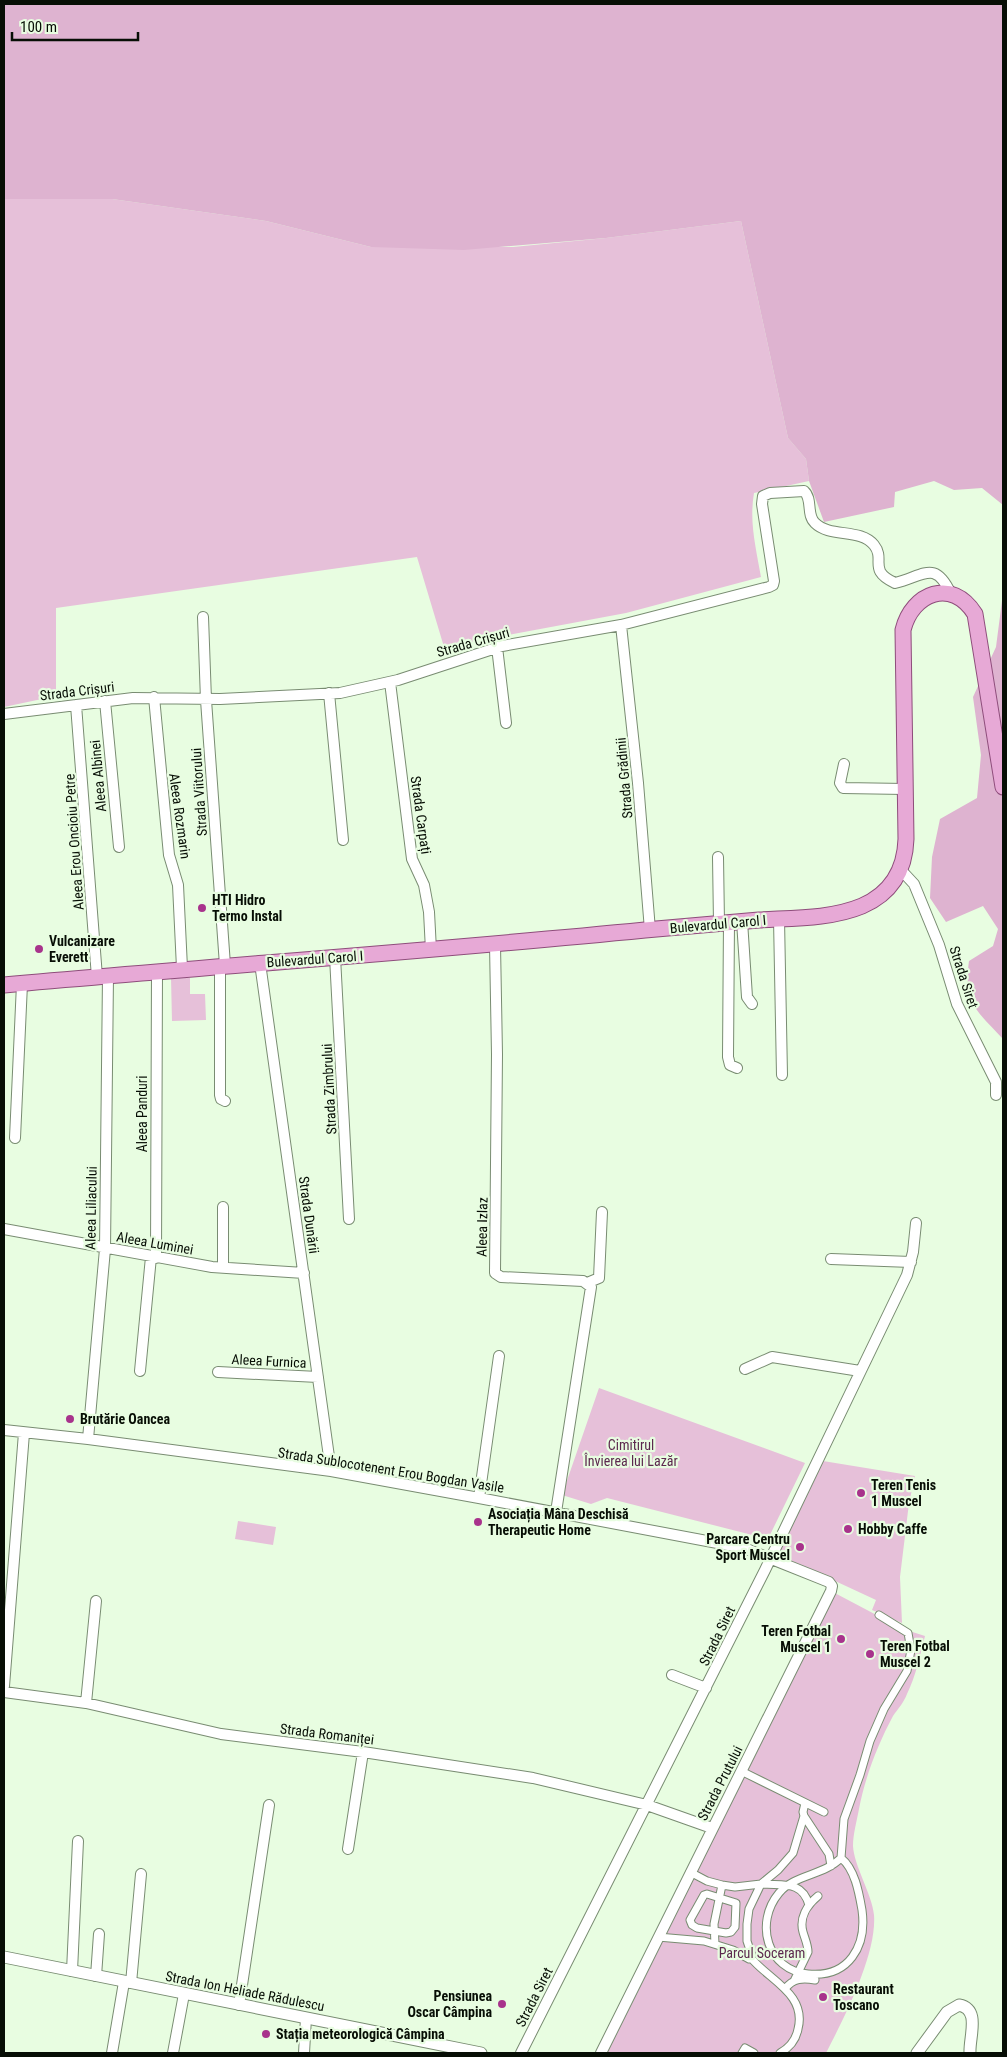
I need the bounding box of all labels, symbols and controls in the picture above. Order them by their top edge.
scale bar [12,10,139,42]
text: 100 m [20,18,57,36]
street label: Strada Crișuri [435,624,512,661]
street label: Strada Crișuri [39,678,115,705]
street label: Strada Grădinii [612,737,636,819]
street label: Aleea Albinei [87,739,109,813]
street label: Strada Viitorului [188,747,210,837]
street label: Aleea Rozmarin [166,772,194,860]
street label: Aleea Erou Oncioiu Petre [61,773,87,911]
street label: Strada Carpați [407,775,434,855]
place label: HTI Hidro Termo Instal [212,892,282,924]
marker: HTI Hidro Termo Instal [196,902,208,914]
street label: Bulevardul Carol I [669,912,767,936]
place label: Vulcanizare Everett [49,933,115,965]
marker: Vulcanizare Everett [33,943,45,955]
street label: Strada Siret [946,944,982,1010]
street label: Bulevardul Carol I [266,948,364,970]
street label: Strada Zimbrului [319,1043,339,1135]
street label: Aleea Panduri [134,1076,150,1152]
street label: Aleea Liliacului [82,1166,100,1250]
street label: Strada Dunării [296,1175,322,1255]
street label: Aleea Izlaz [473,1197,491,1257]
street label: Aleea Luminei [115,1228,195,1258]
street label: Aleea Furnica [231,1351,307,1371]
place label: Brutărie Oancea [80,1411,170,1427]
marker: Brutărie Oancea [64,1413,76,1425]
park label: Cimitirul Învierea lui Lazăr [583,1437,678,1469]
street label: Strada Sublocotenent Erou Bogdan Vasile [277,1444,506,1496]
place label: Teren Tenis 1 Muscel [871,1477,936,1509]
marker: Teren Tenis 1 Muscel [855,1487,867,1499]
place label: Asociația Mâna Deschisă Therapeutic Home [488,1506,629,1538]
marker: Asociația Mâna Deschisă Therapeutic Home [472,1516,484,1528]
place label: Hobby Caffe [858,1521,927,1537]
marker: Hobby Caffe [842,1523,854,1535]
place label: Parcare Centru Sport Muscel [706,1531,790,1563]
marker: Parcare Centru Sport Muscel [794,1541,806,1553]
street label: Strada Siret [696,1604,738,1668]
place label: Teren Fotbal Muscel 1 [761,1623,831,1655]
marker: Teren Fotbal Muscel 1 [835,1633,847,1645]
place label: Teren Fotbal Muscel 2 [880,1638,950,1670]
marker: Teren Fotbal Muscel 2 [864,1648,876,1660]
street label: Strada Romaniței [279,1720,375,1749]
street label: Strada Prutului [694,1743,746,1823]
park label: Parcul Soceram [719,1945,805,1961]
street label: Strada Siret [512,1965,556,2029]
street label: Strada Ion Heliade Rădulescu [164,1968,326,2014]
place label: Restaurant Toscano [833,1981,894,2013]
place label: Pensiunea Oscar Câmpina [407,1988,492,2020]
marker: Restaurant Toscano [817,1991,829,2003]
marker: Pensiunea Oscar Câmpina [496,1998,508,2010]
place label: Stația meteorologică Câmpina [276,2026,445,2043]
marker: Stația meteorologică Câmpina [260,2028,272,2040]

